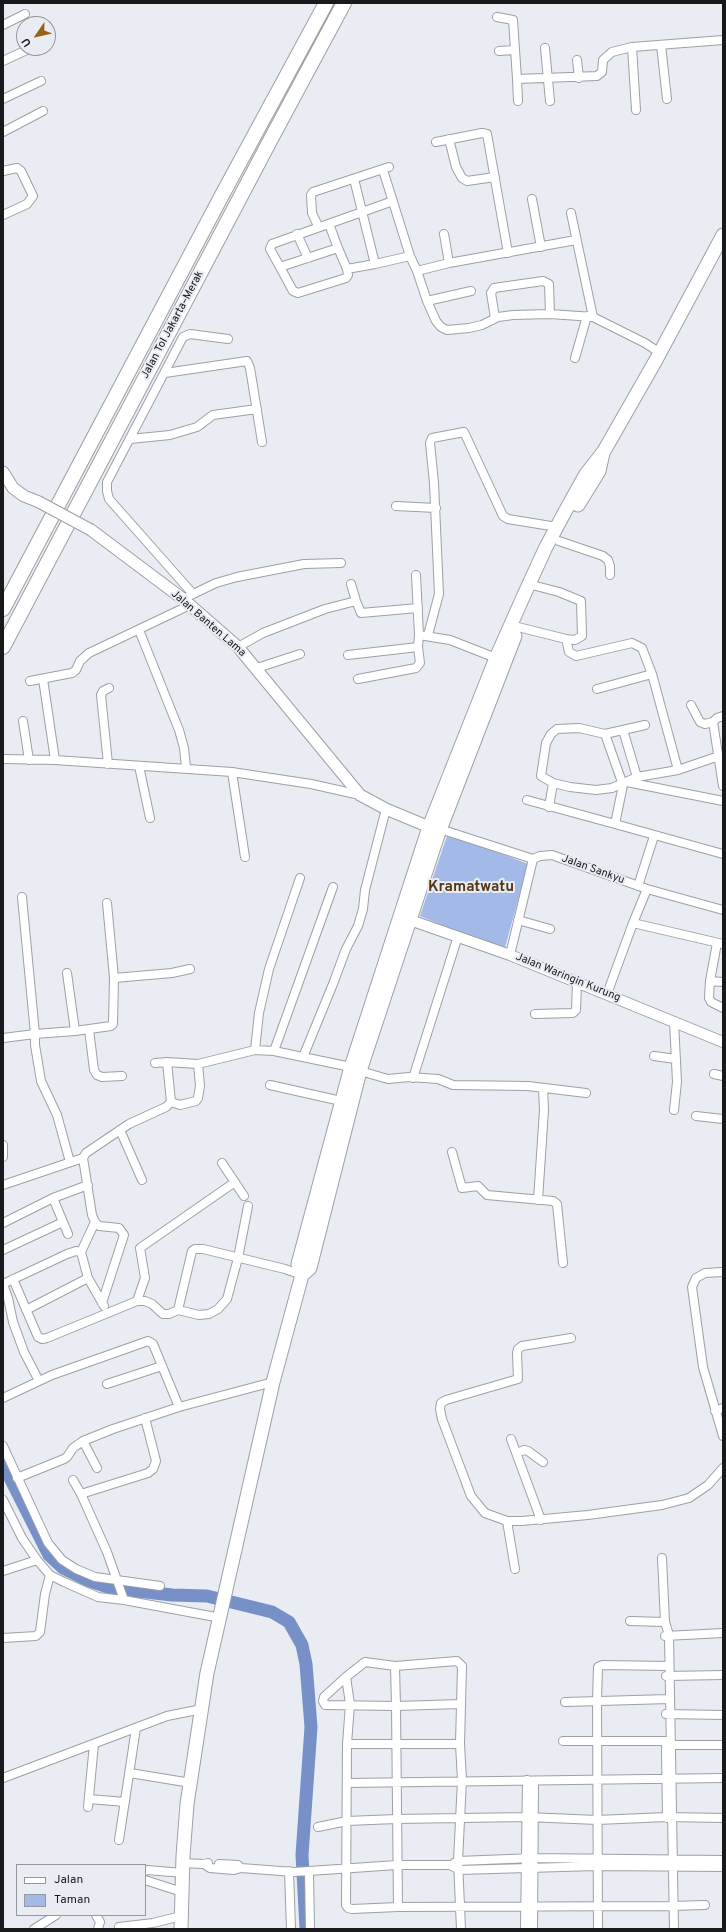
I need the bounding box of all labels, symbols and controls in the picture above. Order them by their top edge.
north arrow [16,16,56,56]
text: U [19,35,35,49]
street label: Jalan Tol Jakarta–Merak [139,269,207,381]
street label: Jalan Banten Lama [168,588,248,660]
street label: Jalan Sankyu [560,853,626,887]
district label: Kramatwatu [428,879,514,897]
street label: Jalan Waringin Kurung [514,951,622,1005]
legend [16,1864,146,1916]
text: Jalan [54,1872,83,1888]
text: Taman [54,1892,90,1908]

